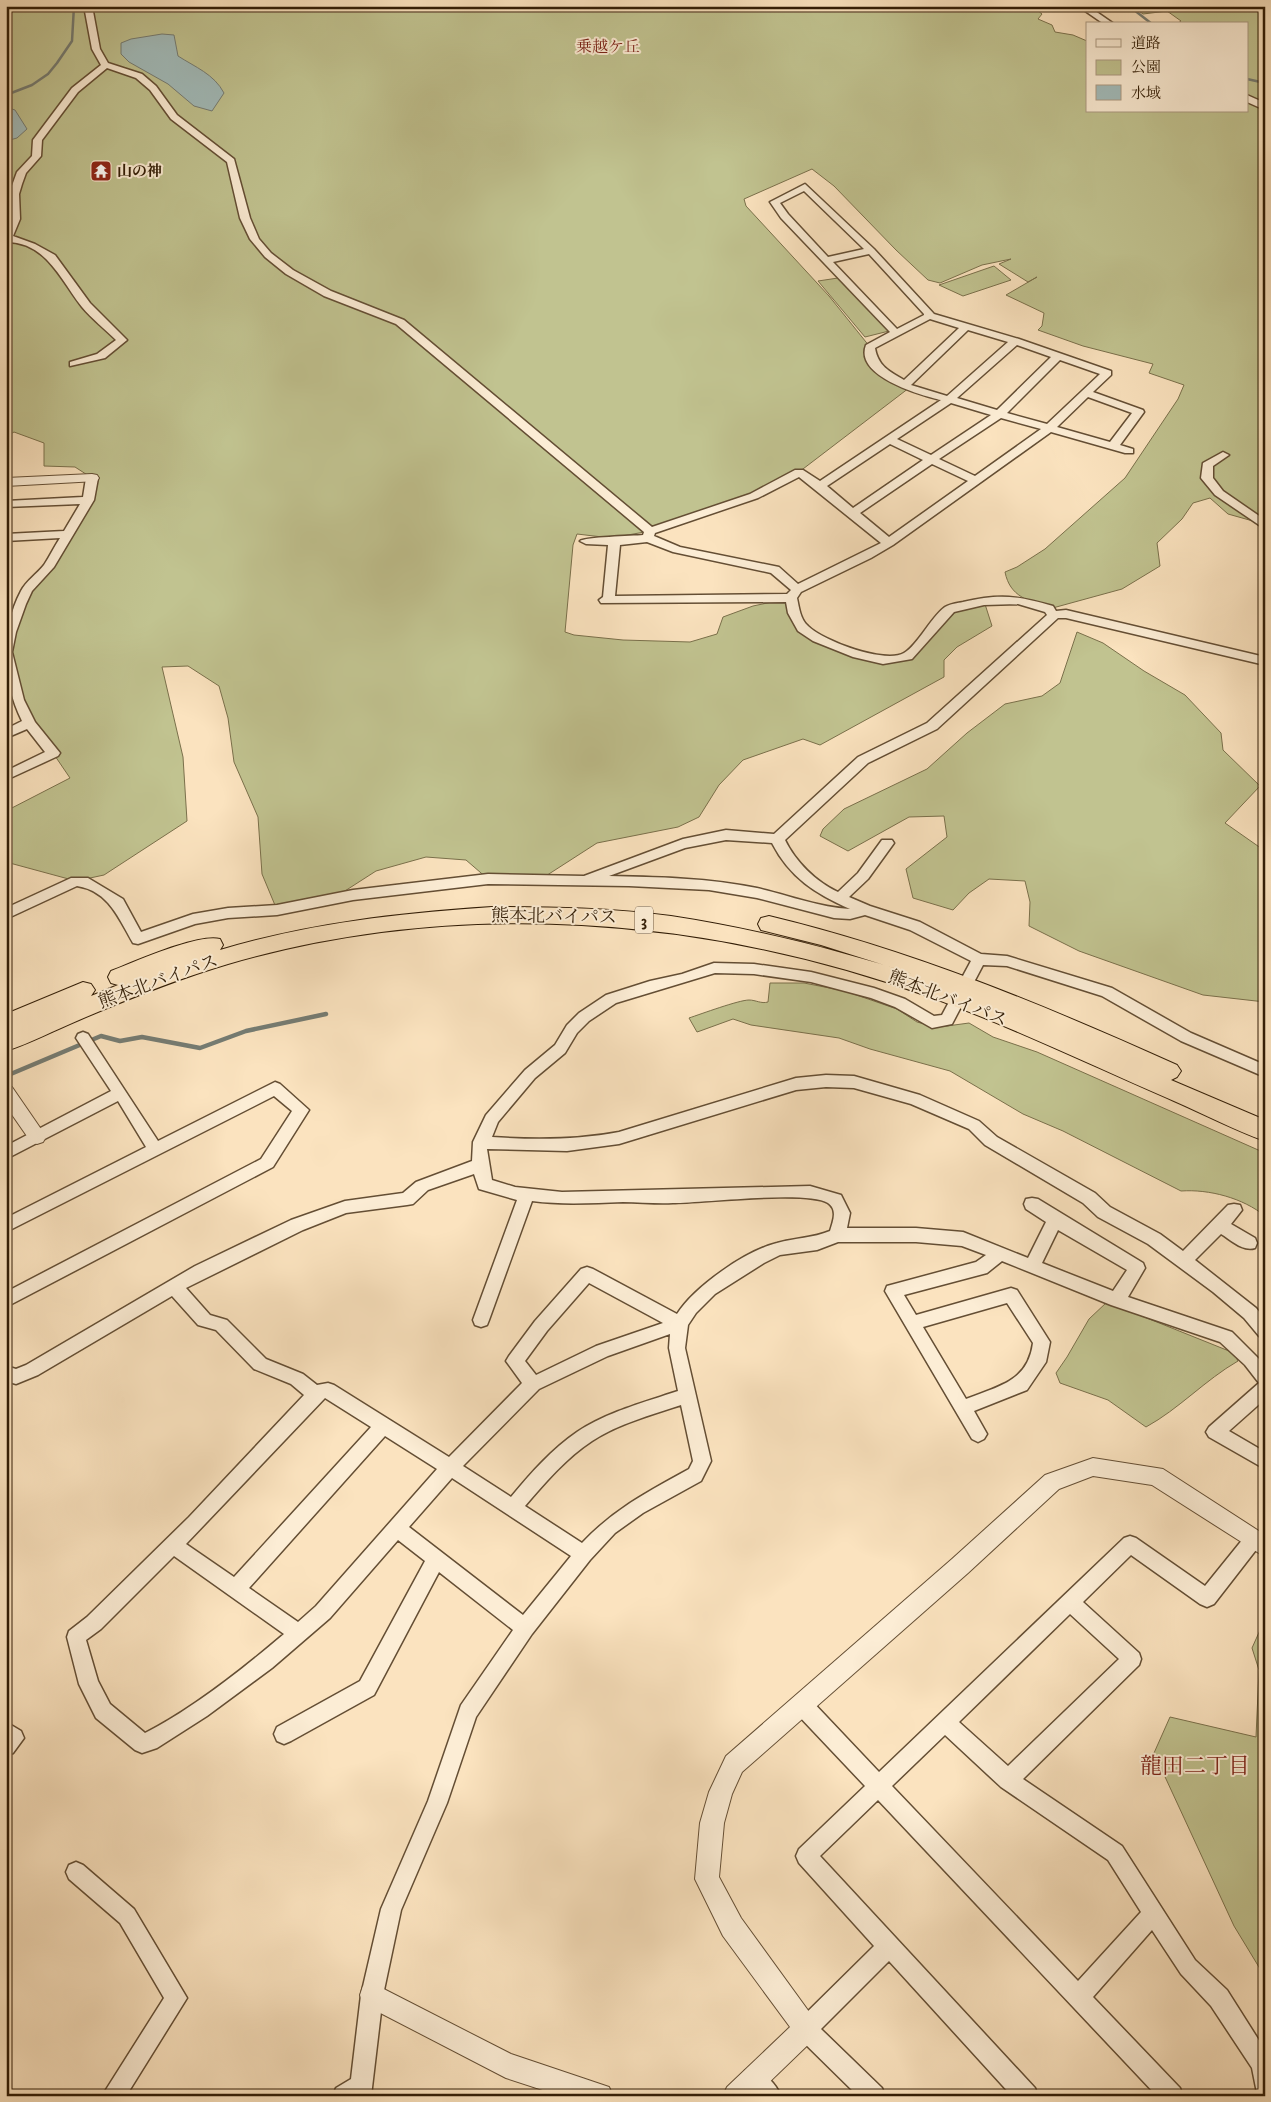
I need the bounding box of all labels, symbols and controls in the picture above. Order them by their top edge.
legend [1086,22,1248,112]
text: 道路 [1131,34,1161,53]
district label: 乗越ケ丘 [576,37,640,57]
text: 公園 [1131,58,1161,77]
text: 水域 [1131,84,1161,103]
temple icon: 山の神 [89,159,113,183]
place label: 山の神 [117,162,162,181]
street label: 熊本北バイパス [491,905,617,929]
road number: 3 [635,906,653,934]
street label: 熊本北バイパス [96,950,221,1014]
street label: 熊本北バイパス [885,966,1010,1032]
district label: 龍田二丁目 [1140,1753,1250,1780]

